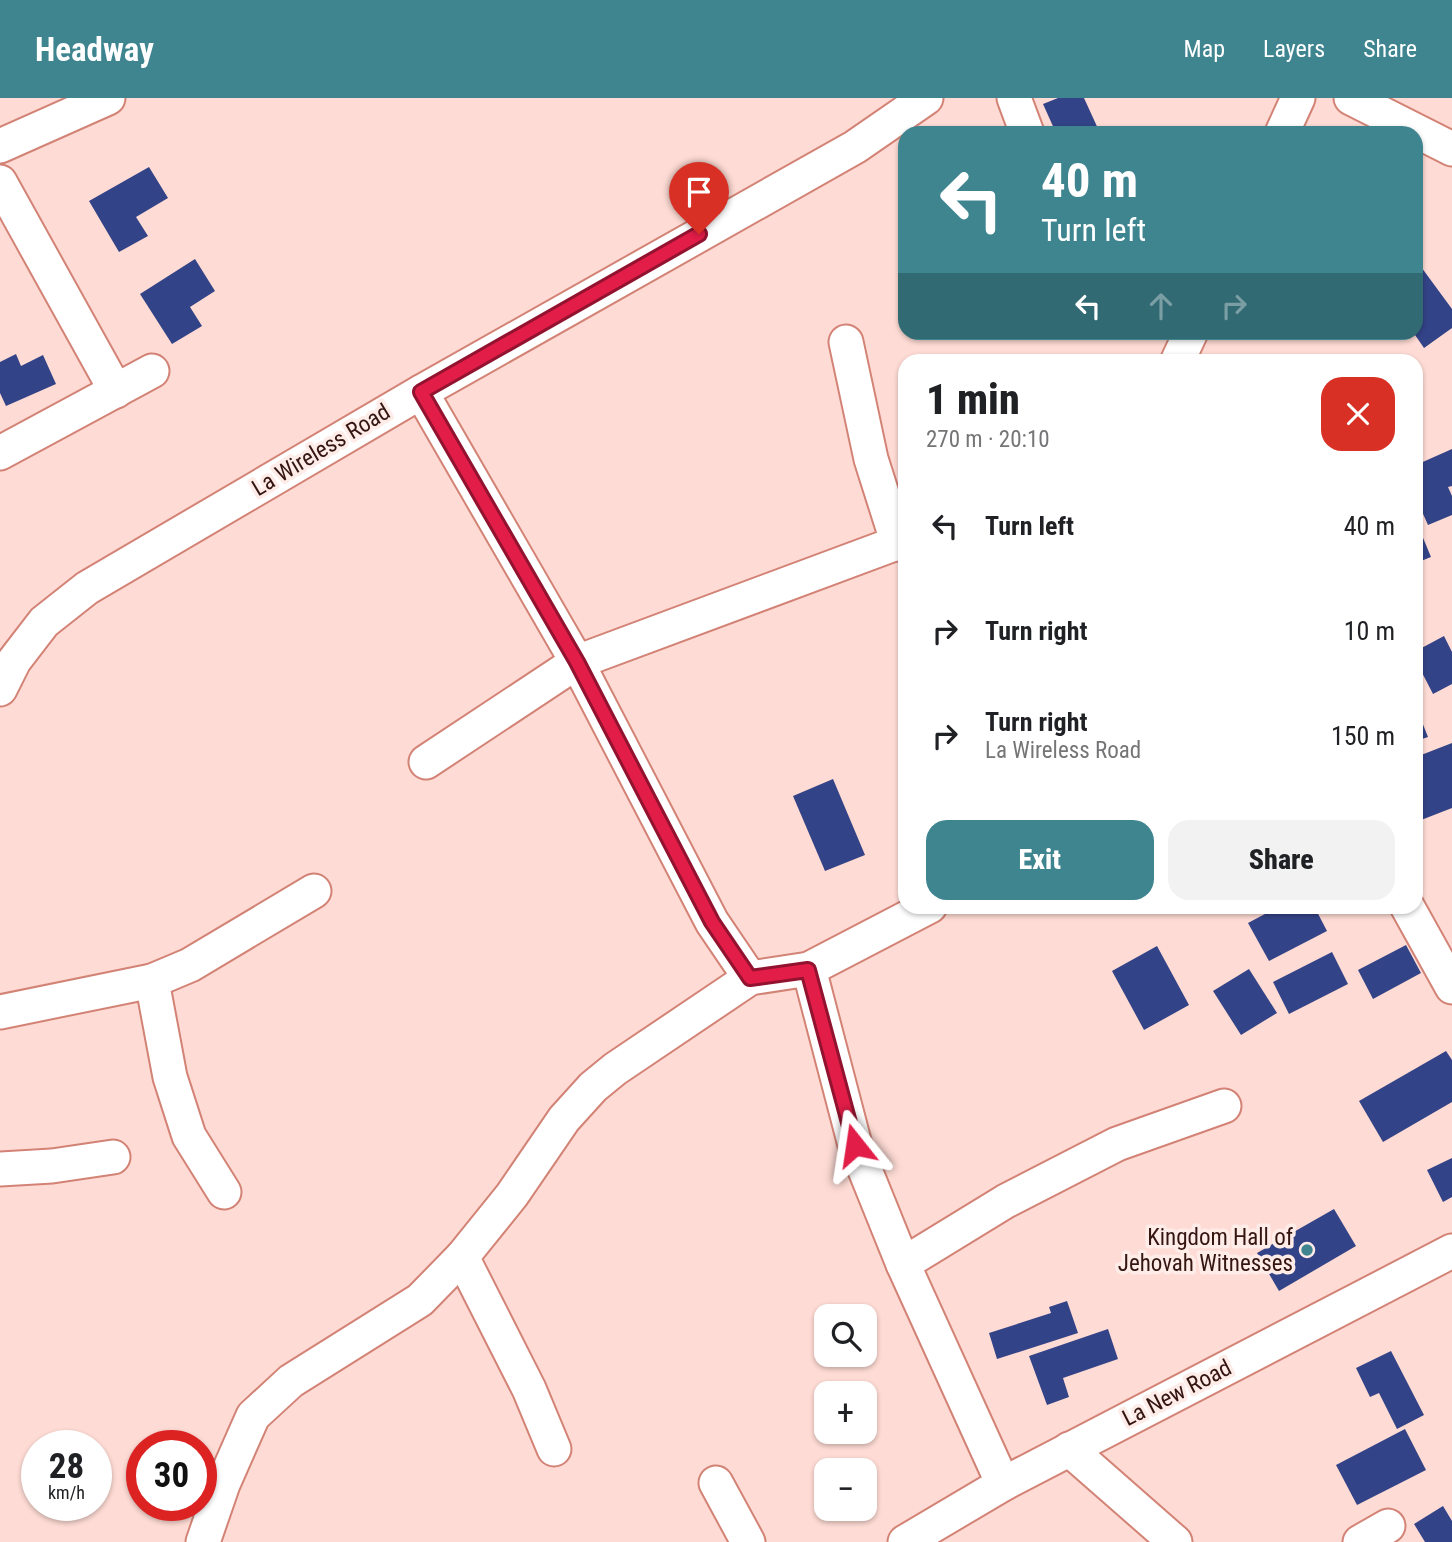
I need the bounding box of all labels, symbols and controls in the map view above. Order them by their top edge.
text: Headway [35,30,154,69]
text: Map [1184,35,1225,63]
text: Layers [1263,35,1325,63]
text: Share [1363,35,1417,63]
text: 40 m [1041,152,1138,209]
icon: left [926,154,1017,245]
pin [669,162,729,234]
icon: arrive [680,173,718,211]
text: Turn left [1041,211,1146,249]
icon: left [1069,287,1107,325]
icon: ahead [1142,287,1180,325]
icon: right [1215,287,1253,325]
text: 1 min [926,375,1020,424]
button: close [1321,377,1395,451]
street label: La Wireless Road [247,398,395,502]
text: 270 m · 20:10 [926,426,1050,453]
icon: left [926,507,964,545]
text: Turn left [985,511,1074,541]
text: 40 m [1344,511,1395,541]
icon: right [926,612,964,650]
text: Turn right [985,616,1087,646]
text: 10 m [1344,616,1395,646]
text: Turn right [985,707,1087,737]
icon: right [926,717,964,755]
text: 150 m [1331,721,1395,751]
text: La Wireless Road [985,737,1141,764]
button: Exit [926,820,1154,900]
button: Share [1168,820,1395,900]
position arrow [818,1108,892,1182]
place label: Kingdom Hall of Jehovah Witnesses [1118,1224,1294,1277]
marker: Kingdom Hall of Jehovah Witnesses [1299,1242,1315,1258]
map controls [814,1304,877,1521]
button: search [814,1304,877,1367]
street label: La New Road [1118,1354,1236,1432]
button: + [814,1381,877,1444]
speed limit sign: 30 [126,1430,217,1521]
text: 28 [49,1446,84,1487]
button: − [814,1458,877,1521]
text: km/h [48,1482,85,1503]

